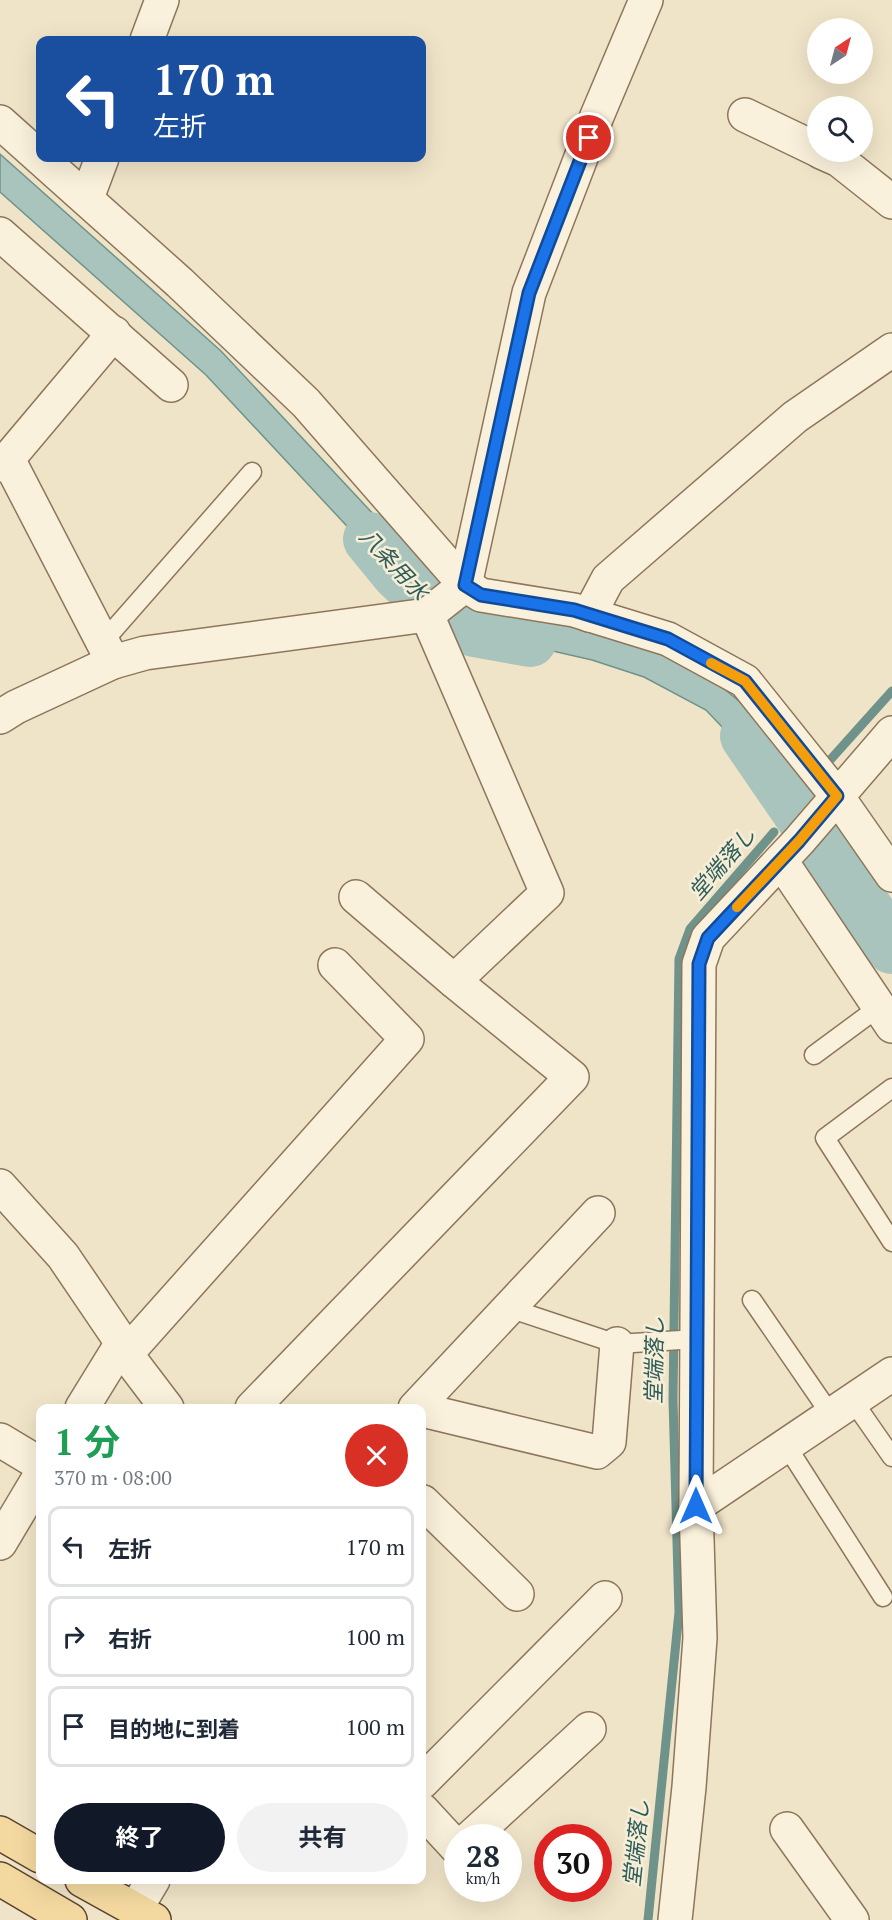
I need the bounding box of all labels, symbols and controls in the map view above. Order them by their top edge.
north arrow [807,18,873,84]
map controls [807,18,873,162]
text: 170 m [153,51,274,107]
icon: left [54,60,132,138]
button: search [807,96,873,162]
text: 左折 [153,108,207,144]
pin [563,112,614,163]
icon: arrive [572,121,605,154]
water label: 八条用水 [354,522,436,607]
water label: 堂端落し [682,820,761,905]
water label: 堂端落し [638,1316,669,1404]
text: 1 分 [54,1418,120,1465]
button: close [345,1424,408,1487]
text: 370 m · 08:00 [54,1464,172,1491]
position arrow [664,1474,728,1538]
icon: left [57,1530,90,1563]
text: 170 m [345,1532,405,1561]
text: 左折 [108,1534,152,1563]
icon: right [57,1620,90,1653]
text: 100 m [345,1622,405,1651]
text: 右折 [108,1624,152,1653]
icon: arrive [57,1710,90,1743]
text: 100 m [345,1712,405,1741]
text: 目的地に到着 [108,1714,240,1743]
water label: 堂端落し [616,1798,655,1888]
button: 終了 [54,1803,225,1872]
button: 共有 [237,1803,408,1872]
speed limit sign: 30 [534,1824,612,1902]
text: 28 [466,1836,500,1876]
text: km/h [466,1868,500,1888]

